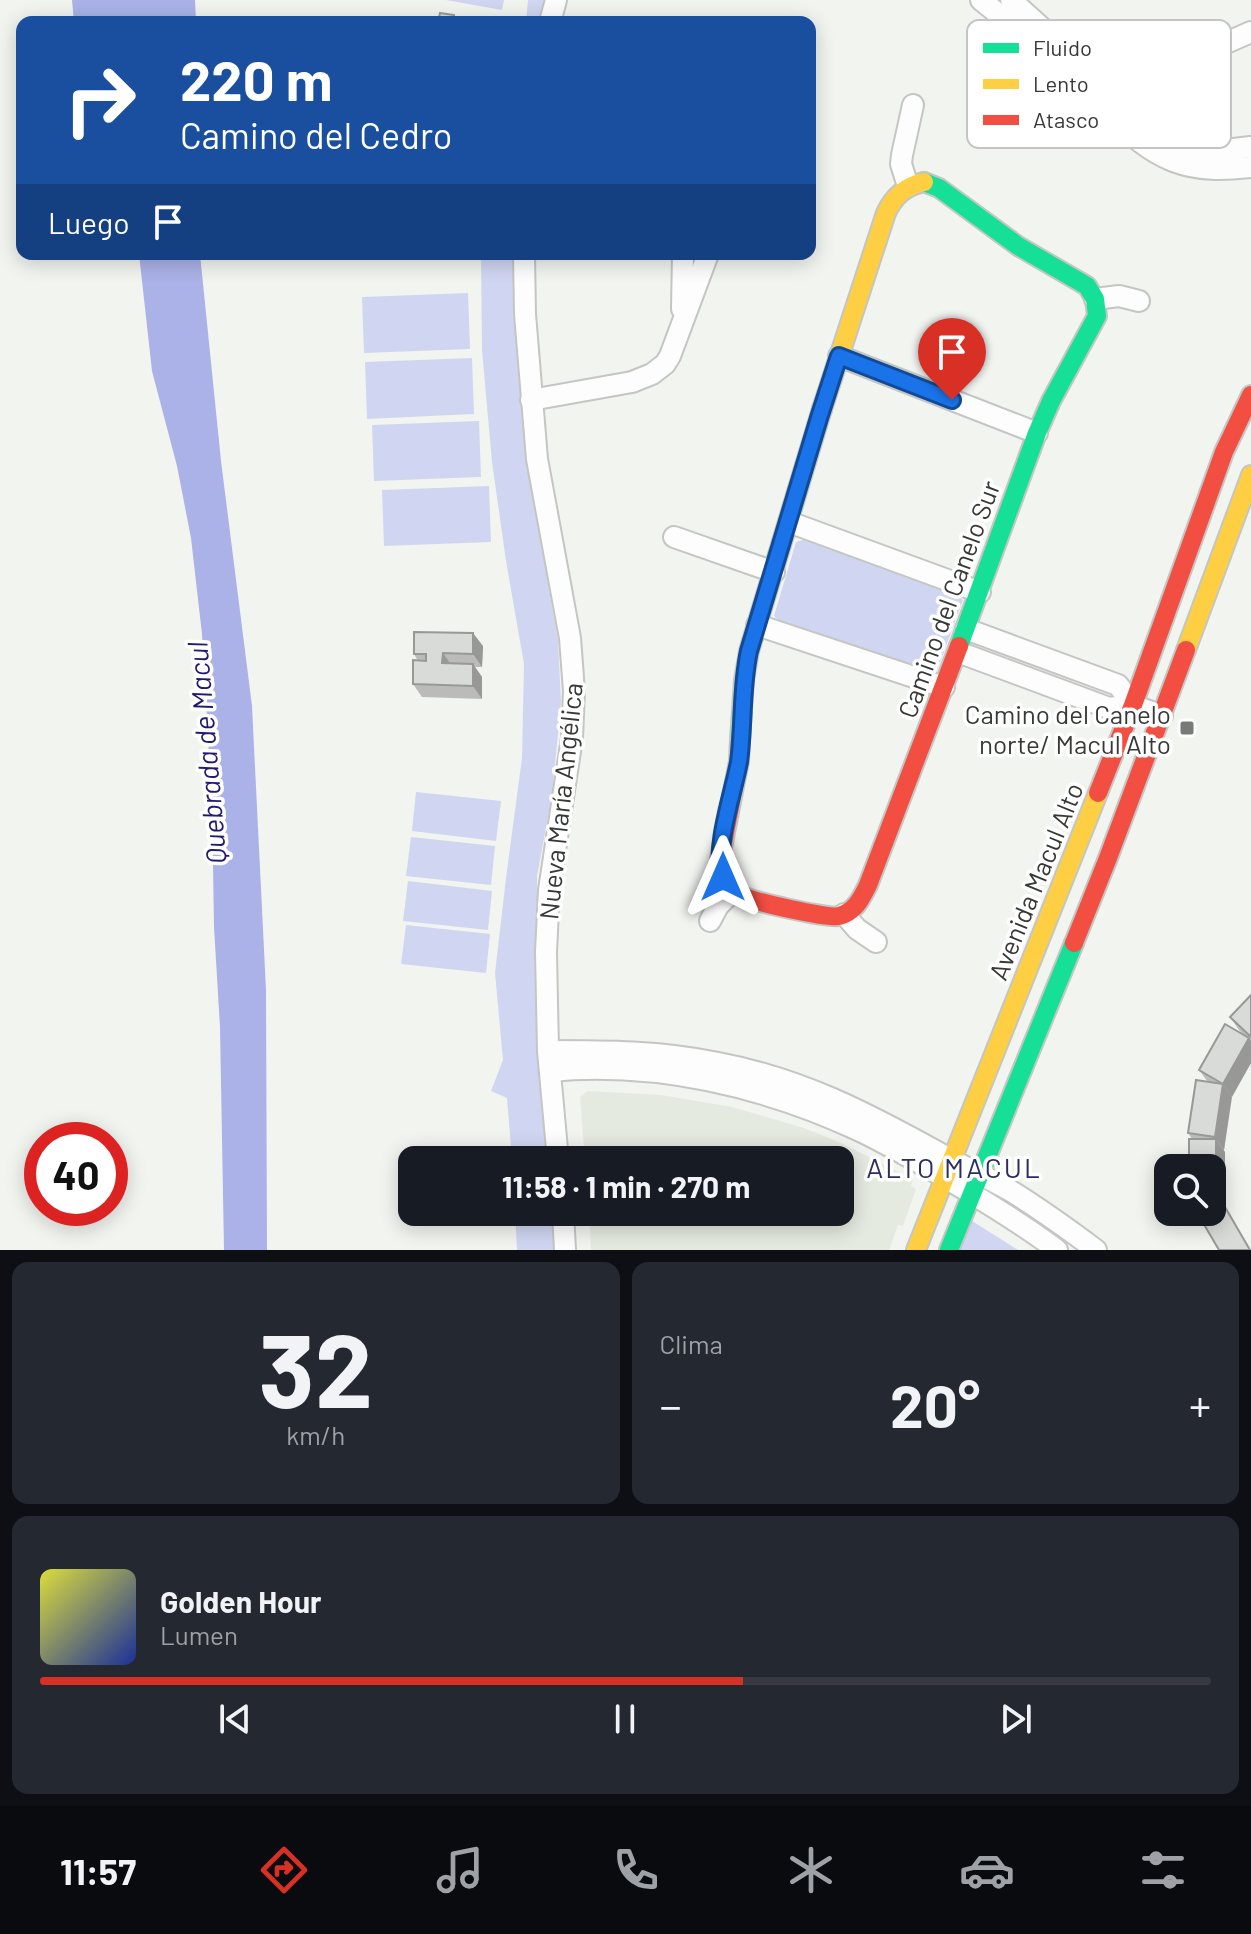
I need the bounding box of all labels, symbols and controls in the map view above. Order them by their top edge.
legend [967,20,1231,148]
text: Fluido [1033,34,1092,60]
text: 220 m [180,45,333,112]
icon: right [48,48,152,152]
text: Lento [1033,70,1089,96]
text: Atasco [1033,106,1099,132]
text: Camino del Cedro [180,113,452,156]
icon: arrive [146,200,190,244]
text: Luego [48,204,130,240]
pin [918,318,986,400]
icon: arrive [930,330,974,374]
street label: Camino del Canelo Sur [891,476,1005,722]
water label: Quebrada de Macul [179,641,233,865]
street label: Nueva María Angélica [532,681,588,921]
place label: Camino del Canelo norte/ Macul Alto [965,698,1171,759]
marker: Camino del Canelo norte/ Macul Alto [1178,719,1196,737]
street label: Avenida Macul Alto [981,778,1089,984]
position arrow [681,835,765,919]
speed limit sign: 40 [24,1122,128,1226]
district label: ALTO MACUL [866,1150,1042,1184]
map controls [1154,1154,1226,1226]
button: search [1154,1154,1226,1226]
text: 11:58 · 1 min · 270 m [502,1168,750,1204]
text: 32 [259,1304,373,1429]
text: Clima [660,1328,723,1359]
text: 20° [890,1368,980,1440]
text: − [660,1378,682,1431]
text: + [1189,1378,1211,1431]
text: km/h [286,1419,345,1450]
text: Golden Hour [160,1583,322,1619]
text: Lumen [160,1619,238,1650]
icon: previous [213,1697,257,1741]
icon: pause [603,1697,647,1741]
icon: next [994,1697,1038,1741]
icon: directions [256,1842,312,1898]
icon: music [432,1842,488,1898]
icon: phone [608,1842,664,1898]
icon: climate [783,1842,839,1898]
icon: car [959,1842,1015,1898]
icon: filters [1135,1842,1191,1898]
text: 11:57 [60,1849,136,1892]

